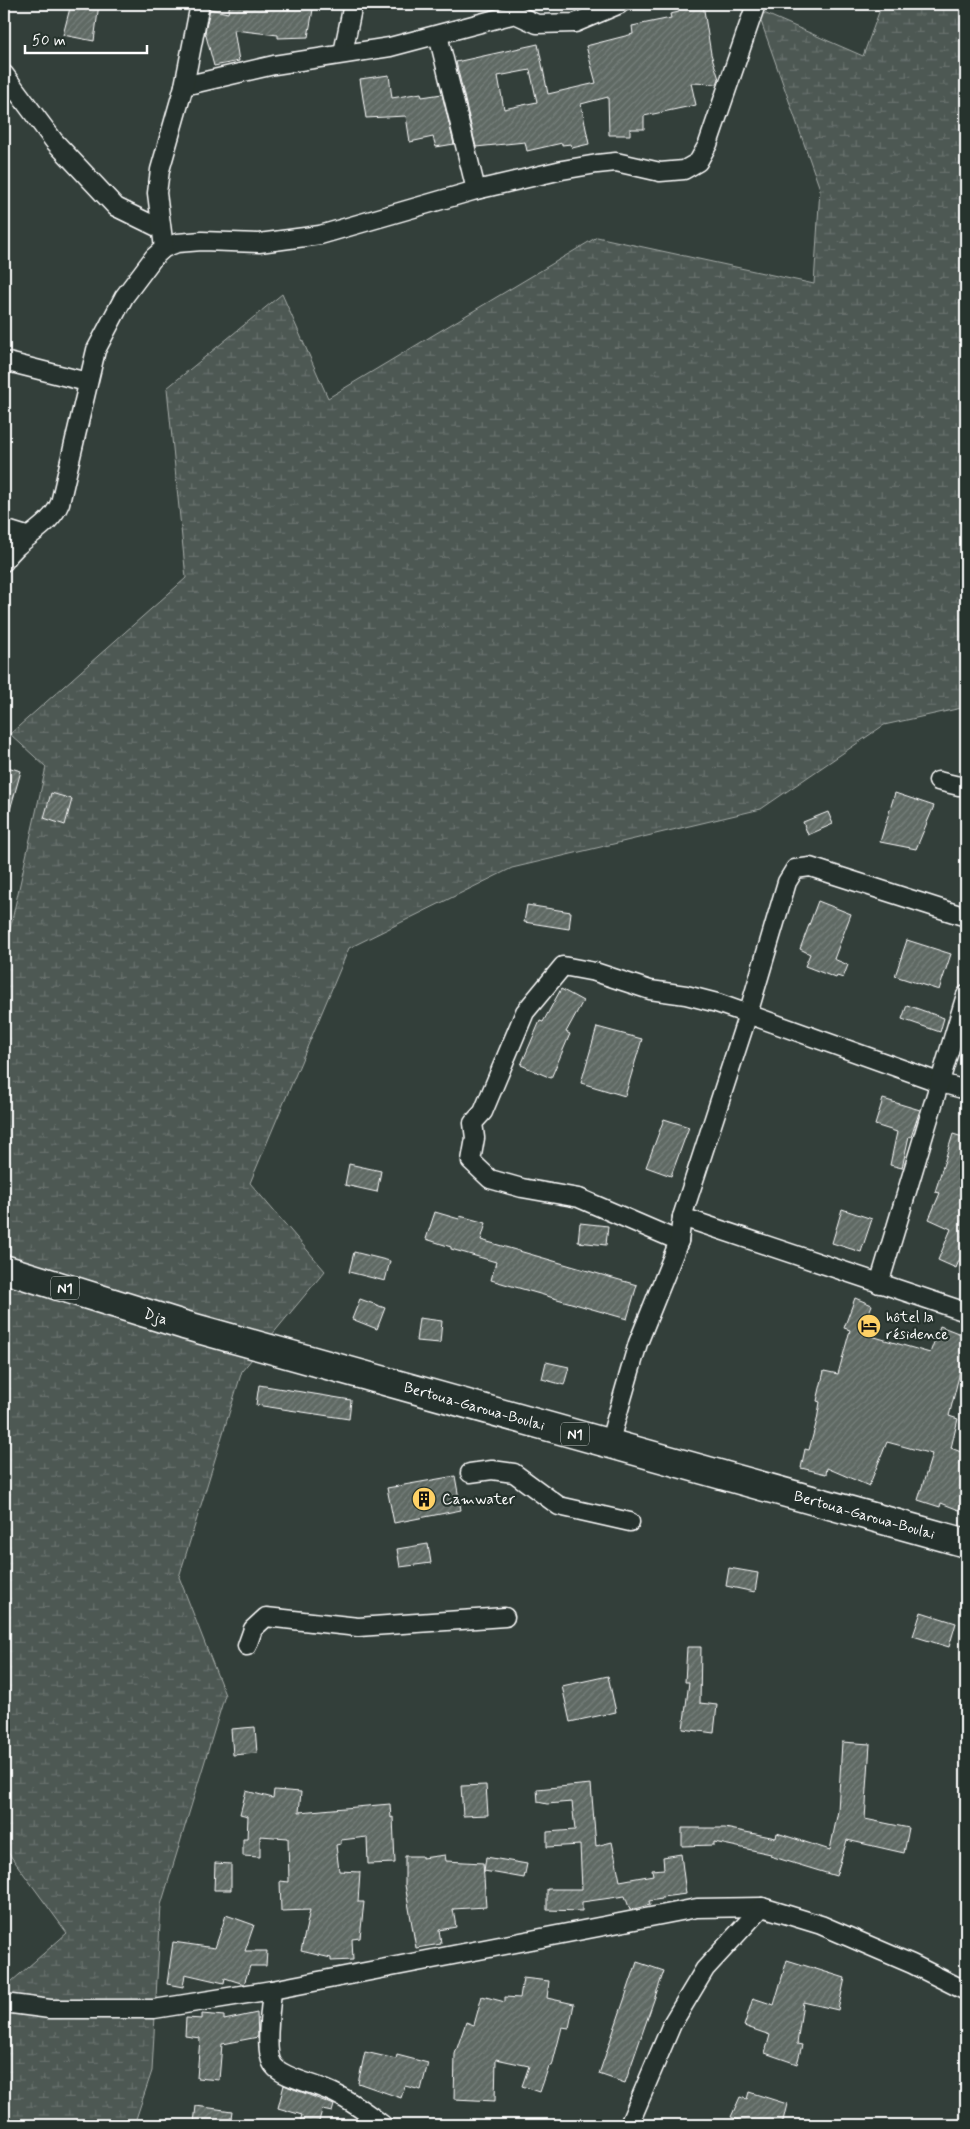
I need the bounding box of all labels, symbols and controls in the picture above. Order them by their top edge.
scale bar [25,22,148,54]
text: 50 m [32,31,66,51]
road number: N1 [51,1276,79,1300]
street label: Dja [141,1304,170,1330]
place label: hôtel la résidence [886,1308,948,1345]
hotel icon: hôtel la résidence [856,1313,882,1339]
street label: Bertoua-Garoua-Boulai [401,1378,547,1436]
road number: N1 [561,1422,589,1446]
building icon: Camwater [411,1486,437,1512]
street label: Bertoua-Garoua-Boulai [791,1486,937,1545]
place label: Camwater [442,1490,516,1510]

